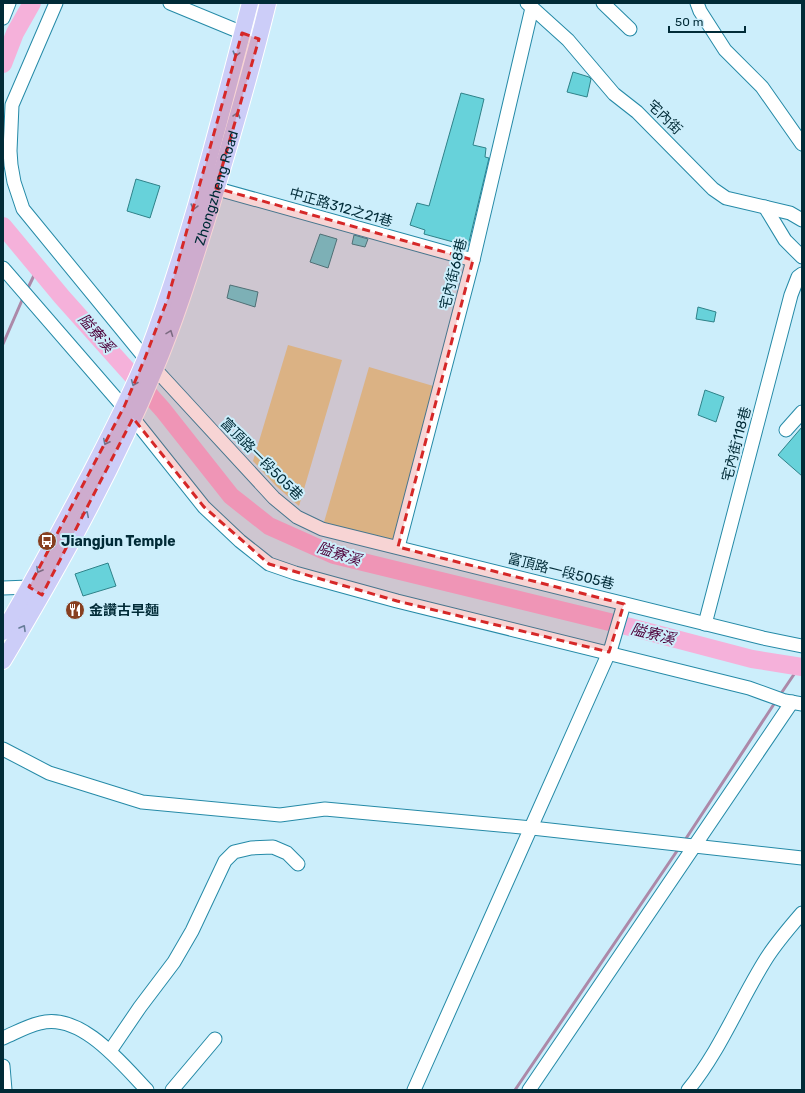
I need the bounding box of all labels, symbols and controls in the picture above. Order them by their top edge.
scale bar [669,8,745,34]
text: 50 m [675,15,703,29]
one-way arrow [232,50,241,57]
street label: 宅內街 [644,97,686,138]
one-way arrow [232,112,241,119]
street label: Zhongzheng Road [191,129,242,247]
street label: 中正路312之21巷 [287,185,394,230]
one-way arrow [190,203,199,210]
street label: 宅內街68巷 [436,236,471,312]
water label: 隘寮溪 [74,310,119,357]
one-way arrow [165,329,173,336]
one-way arrow [131,379,139,386]
street label: 宅內街118巷 [718,405,755,483]
street label: 富頂路一段505巷 [217,415,306,504]
one-way arrow [103,438,111,445]
one-way arrow [81,511,89,518]
bus stop icon: Jiangjun Temple [36,530,58,552]
place label: Jiangjun Temple [61,533,175,550]
water label: 隘寮溪 [315,538,365,570]
street label: 富頂路一段505巷 [506,550,616,593]
one-way arrow [37,565,44,573]
restaurant icon: 金讚古早麵 [64,599,86,621]
place label: 金讚古早麵 [89,602,159,619]
water label: 隘寮溪 [629,620,679,649]
one-way arrow [18,625,25,632]

